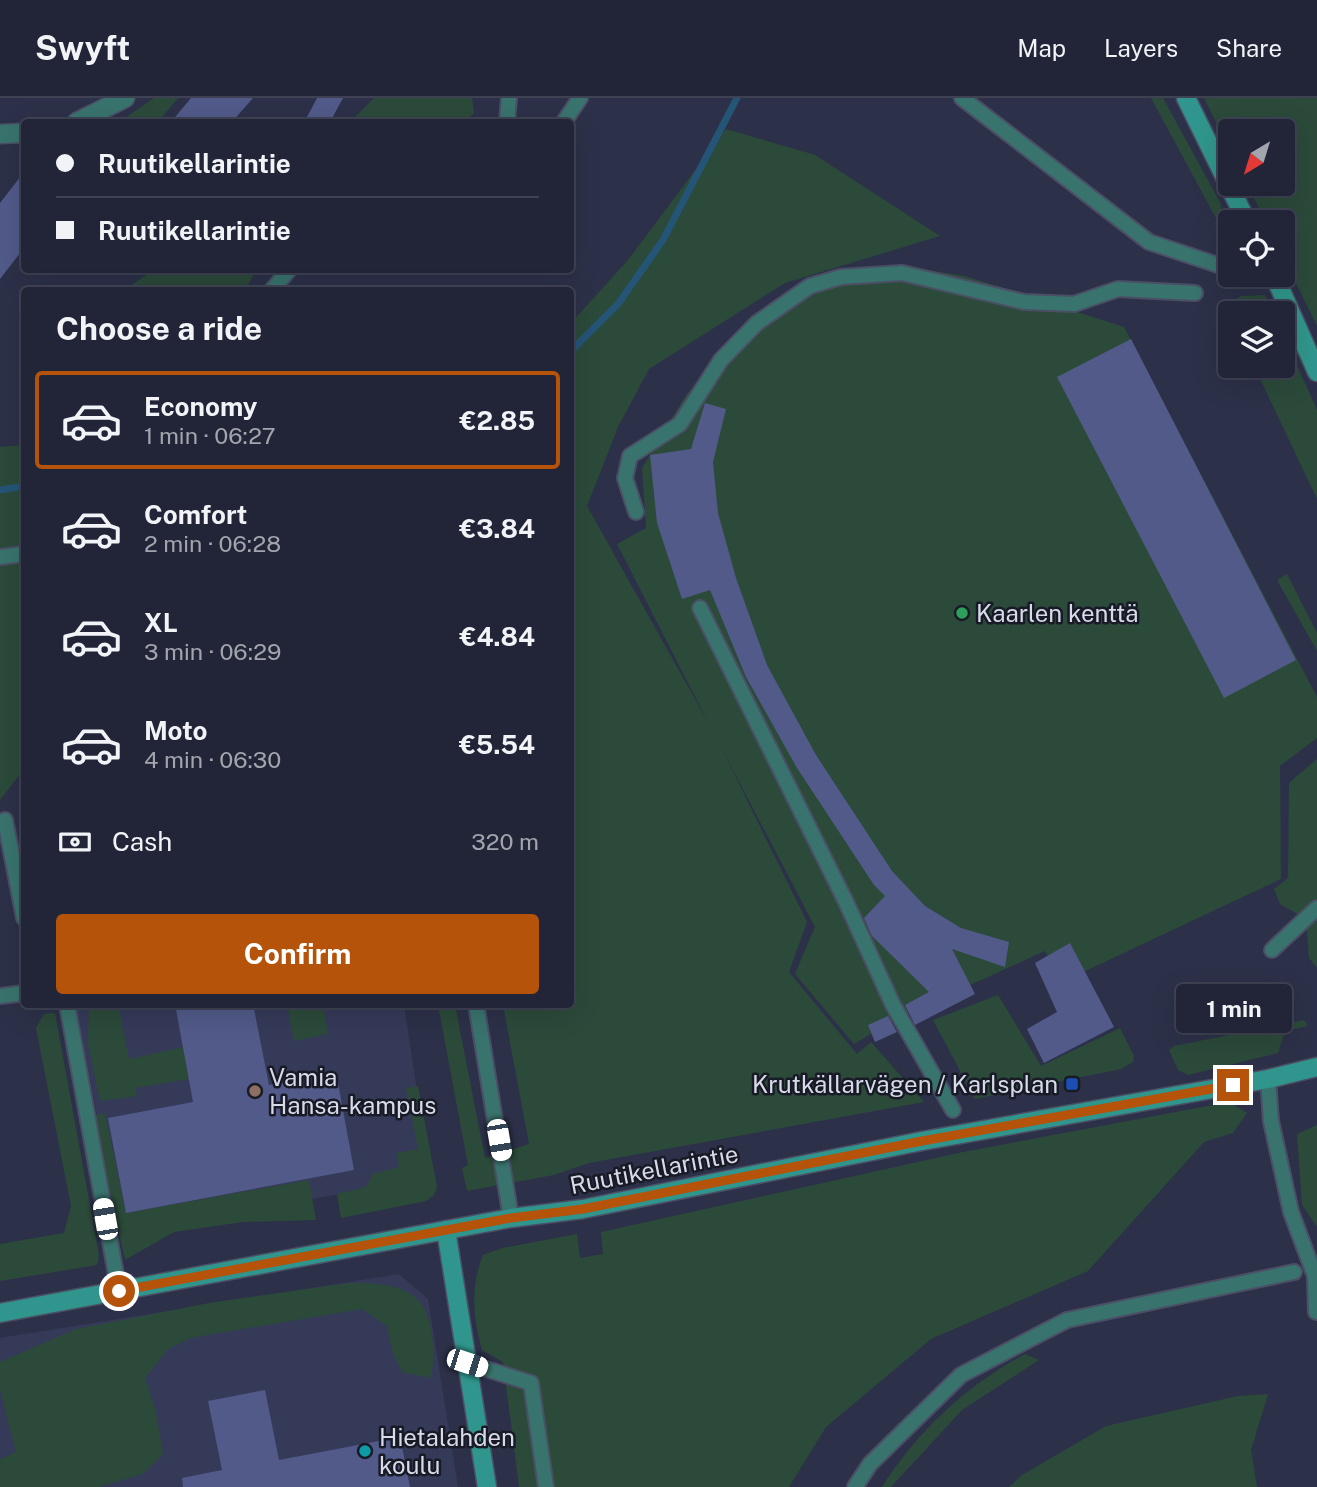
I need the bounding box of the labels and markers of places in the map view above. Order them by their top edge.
place label: Kaarlen kenttä [976,599,1139,627]
marker: Kaarlen kenttä [954,605,970,621]
place label: Vamia Hansa-kampus [269,1063,436,1119]
place label: Krutkällarvägen / Karlsplan [752,1070,1058,1098]
marker: Krutkällarvägen / Karlsplan [1064,1076,1080,1092]
marker: Vamia Hansa-kampus [247,1083,263,1099]
place label: Hietalahden koulu [379,1423,515,1479]
marker: Hietalahden koulu [357,1443,373,1459]

